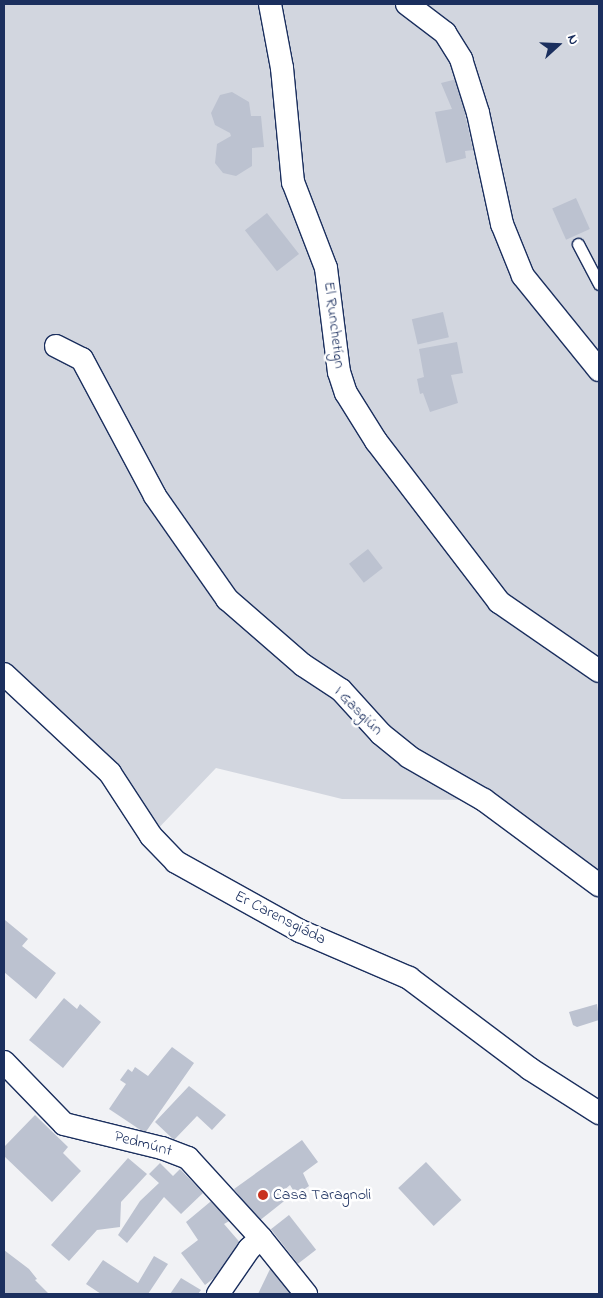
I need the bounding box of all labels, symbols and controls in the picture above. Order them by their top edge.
north arrow [533,20,583,70]
text: N [561,32,584,48]
street label: El Runchetígn [319,280,349,370]
street label: I Gasgiún [329,682,387,740]
street label: Er Carensgiáda [231,887,329,949]
street label: Pedmúnt [112,1127,174,1161]
place label: Casa Taragnoli [273,1185,371,1205]
marker: Casa Taragnoli [257,1189,269,1201]

